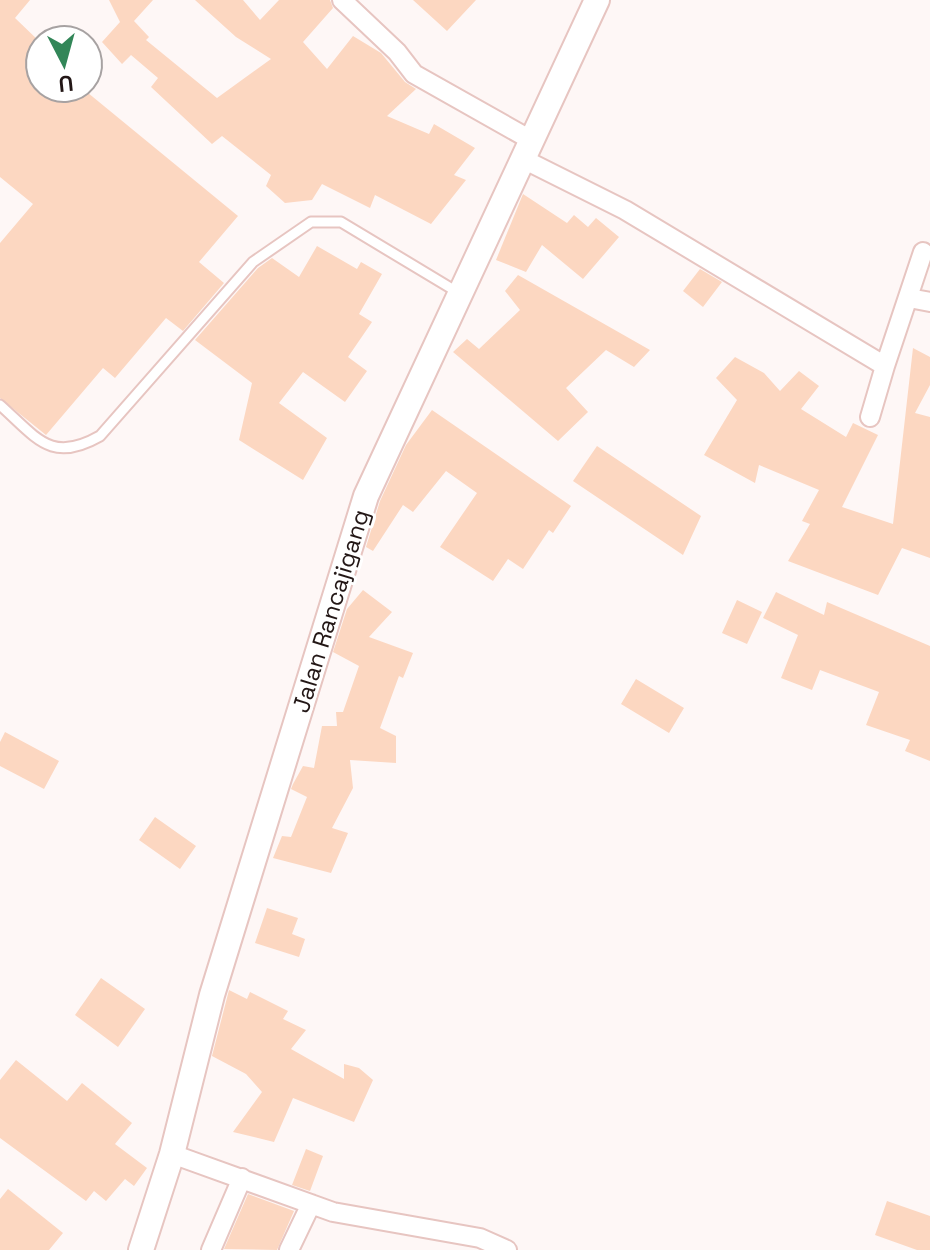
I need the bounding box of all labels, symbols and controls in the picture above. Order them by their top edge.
north arrow [24,24,104,104]
text: U [57,69,75,99]
street label: Jalan Rancajigang [285,505,376,716]

